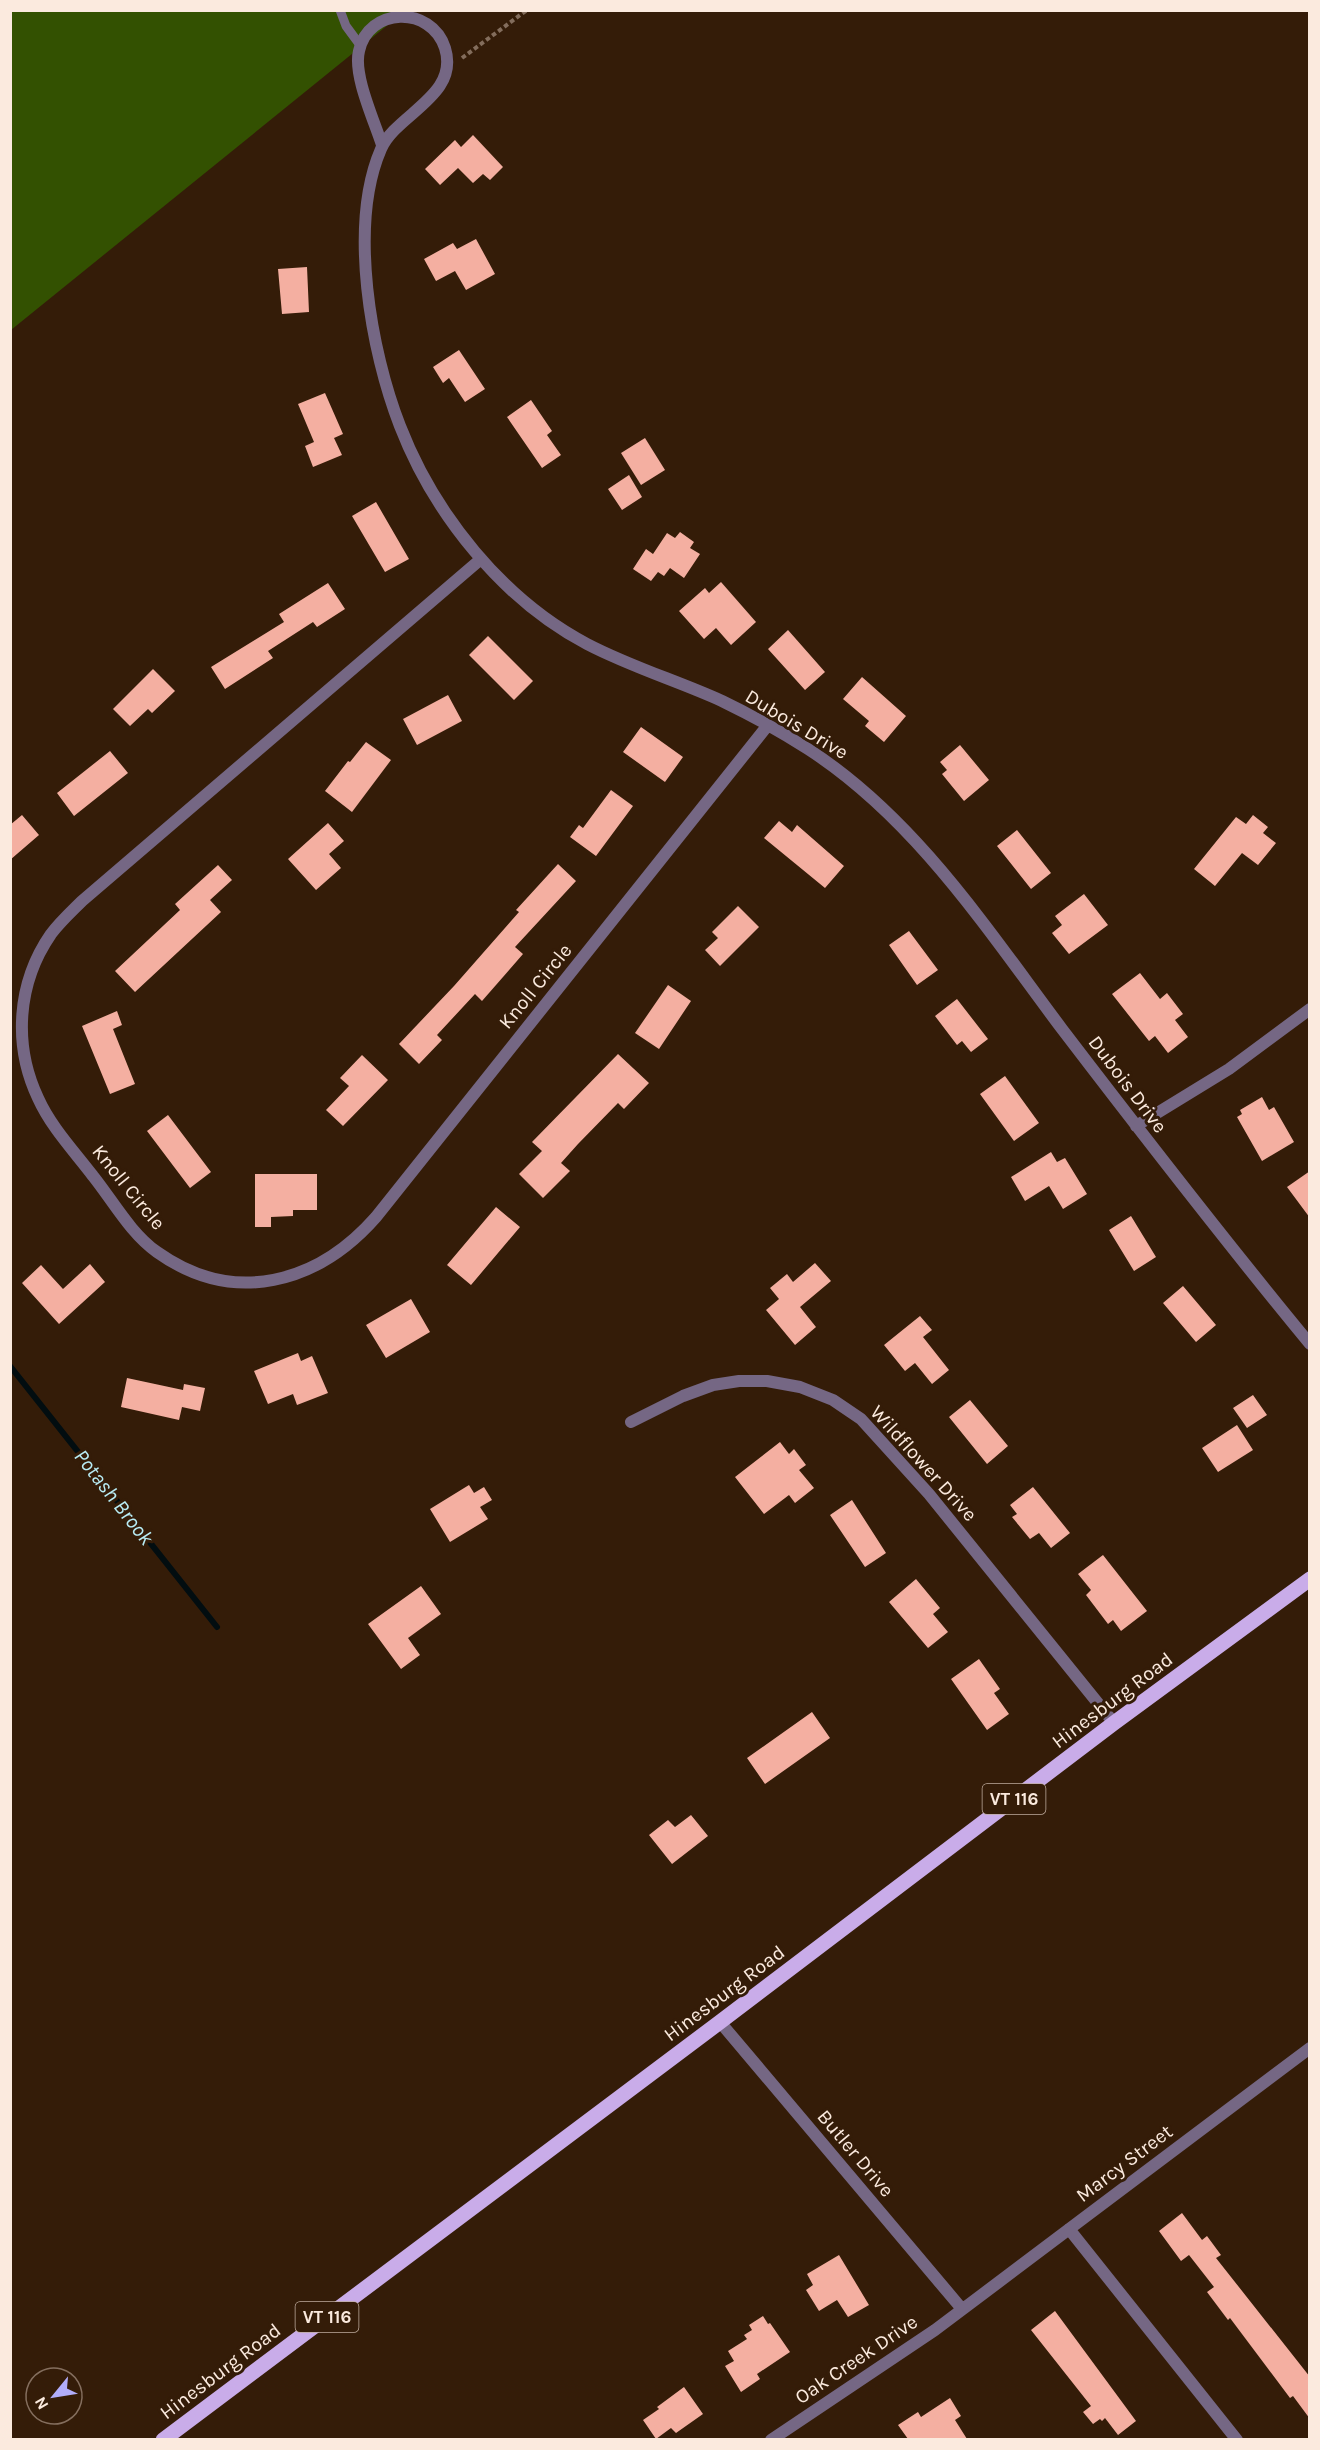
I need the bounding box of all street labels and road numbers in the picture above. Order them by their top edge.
street label: Dubois Drive [741,685,852,764]
street label: Knoll Circle [494,939,577,1033]
street label: Dubois Drive [1084,1031,1172,1138]
street label: Knoll Circle [87,1140,170,1234]
street label: Wildflower Drive [866,1401,982,1526]
street label: Hinesburg Road [1047,1648,1177,1753]
road number: VT 116 [982,1784,1046,1814]
street label: Hinesburg Road [659,1941,789,2046]
street label: Butler Drive [813,2105,899,2202]
street label: Marcy Street [1072,2119,1177,2207]
road number: VT 116 [296,2302,358,2332]
street label: Oak Creek Drive [791,2310,922,2409]
street label: Hinesburg Road [155,2319,285,2424]

